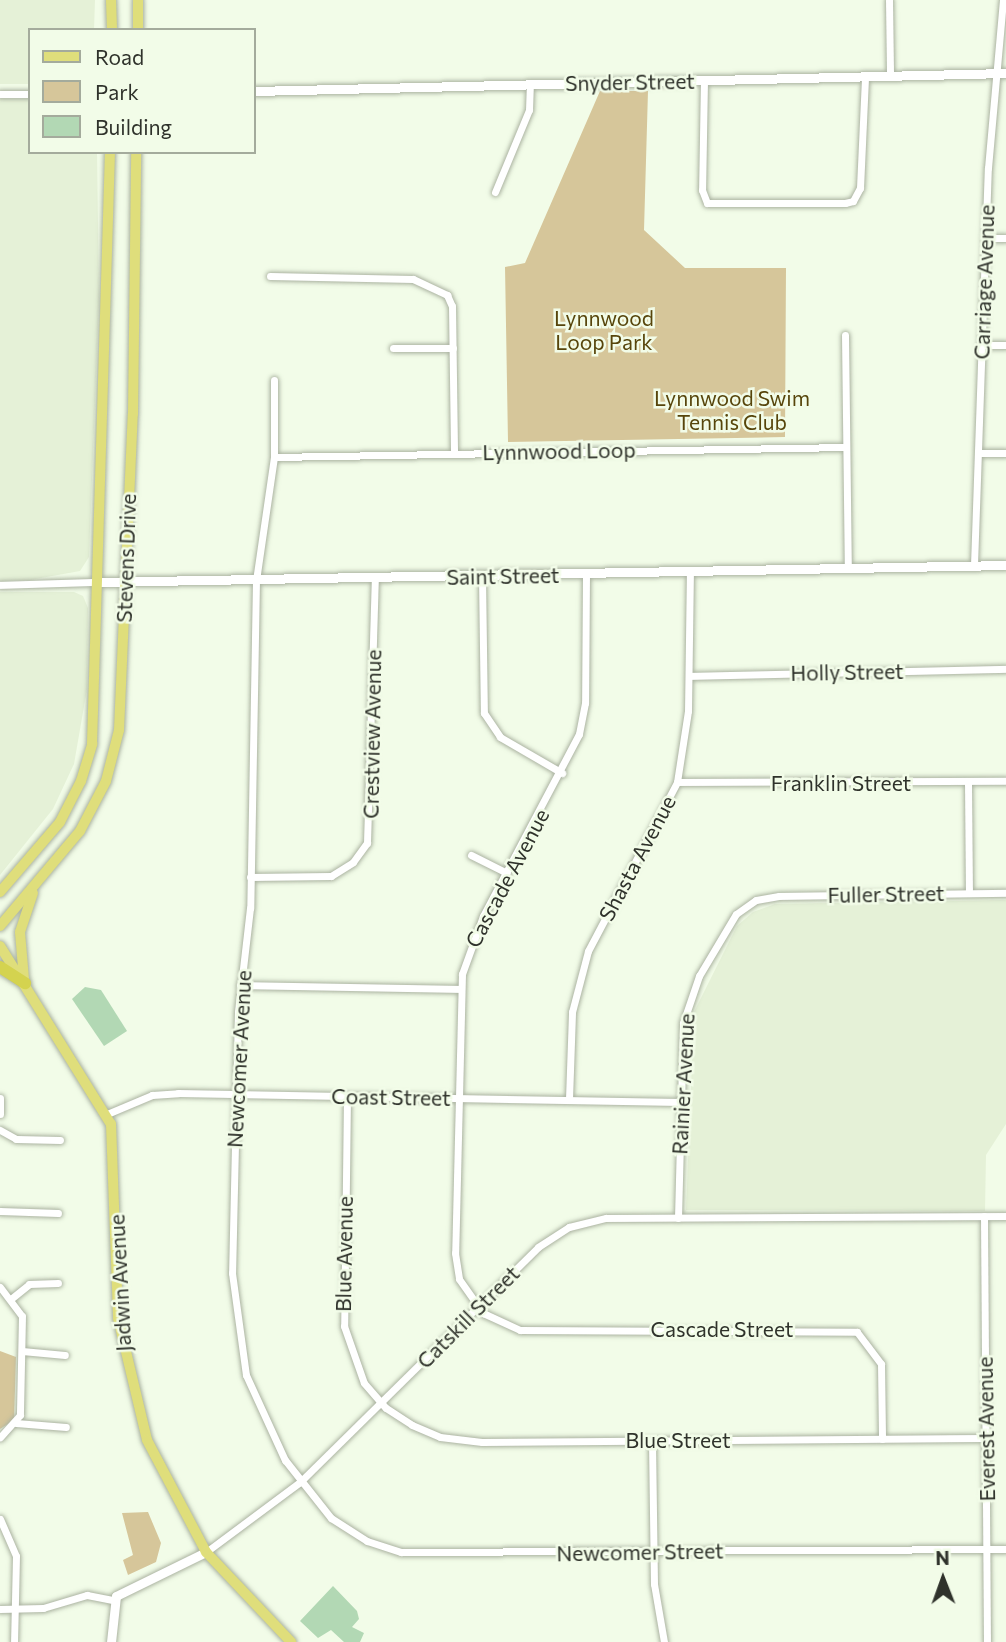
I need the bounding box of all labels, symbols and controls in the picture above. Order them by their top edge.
legend [28,28,256,154]
text: Road [95,44,144,69]
street label: Snyder Street [565,68,695,96]
text: Park [95,79,139,104]
text: Building [95,114,172,139]
street label: Carriage Avenue [969,204,999,360]
park label: Lynnwood Loop Park [554,305,654,355]
park label: Lynnwood Swim Tennis Club [654,385,810,435]
street label: Lynnwood Loop [482,437,636,465]
street label: Stevens Drive [111,493,141,623]
street label: Saint Street [446,562,560,590]
street label: Crestview Avenue [358,649,386,819]
street label: Holly Street [790,658,904,686]
street label: Franklin Street [771,770,911,796]
street label: Shasta Avenue [593,791,681,925]
street label: Cascade Avenue [460,804,554,952]
street label: Fuller Street [827,880,945,908]
street label: Newcomer Avenue [222,970,256,1148]
street label: Rainier Avenue [667,1013,699,1155]
street label: Coast Street [331,1083,451,1111]
street label: Blue Avenue [330,1196,358,1312]
street label: Jadwin Avenue [104,1214,136,1352]
street label: Catskill Street [412,1261,524,1373]
street label: Cascade Street [651,1316,793,1342]
street label: Everest Avenue [972,1356,1000,1502]
street label: Blue Street [625,1427,731,1453]
street label: Newcomer Street [556,1538,724,1566]
north arrow [908,1544,978,1614]
text: N [935,1546,950,1569]

